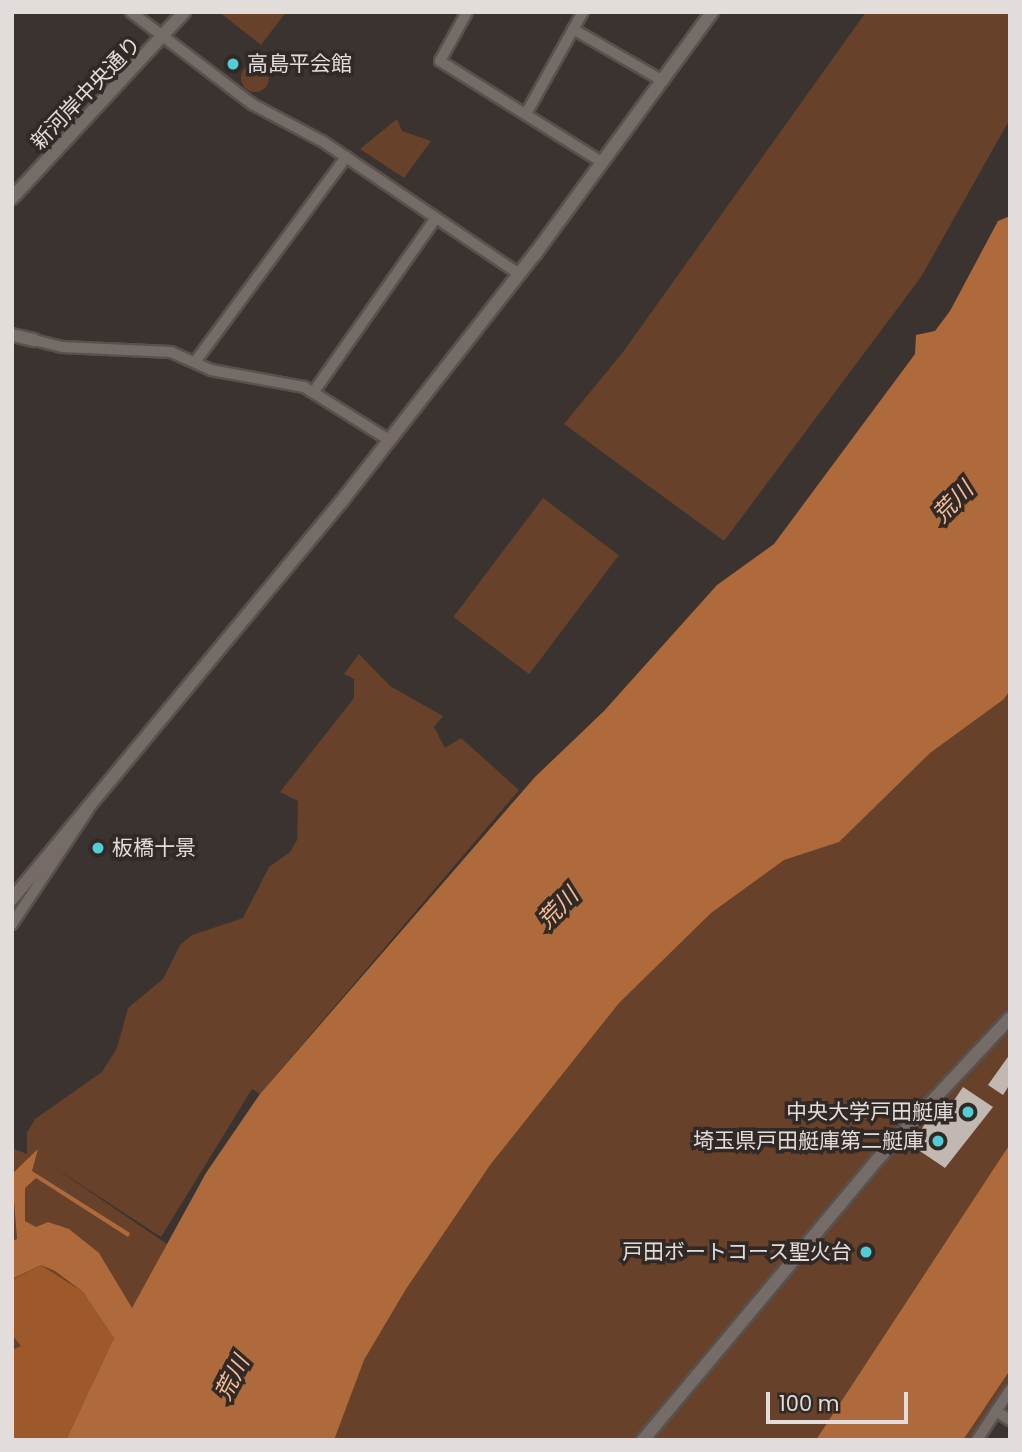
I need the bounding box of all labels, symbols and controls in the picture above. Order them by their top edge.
street label: 新河岸中央通り [26,31,146,155]
place label: 高島平会館 [247,51,352,77]
marker: 高島平会館 [225,56,241,72]
water label: 荒川 [927,476,979,528]
place label: 板橋十景 [112,835,196,861]
marker: 板橋十景 [90,840,106,856]
water label: 荒川 [532,882,584,934]
place label: 中央大学戸田艇庫 [786,1099,954,1125]
marker: 中央大学戸田艇庫 [960,1104,976,1120]
place label: 埼玉県戸田艇庫第二艇庫 [693,1128,924,1154]
marker: 埼玉県戸田艇庫第二艇庫 [930,1133,946,1149]
place label: 戸田ボートコース聖火台 [621,1239,852,1265]
marker: 戸田ボートコース聖火台 [858,1244,874,1260]
water label: 荒川 [209,1351,255,1405]
scale bar [770,1378,912,1422]
text: 100 m [779,1389,839,1418]

